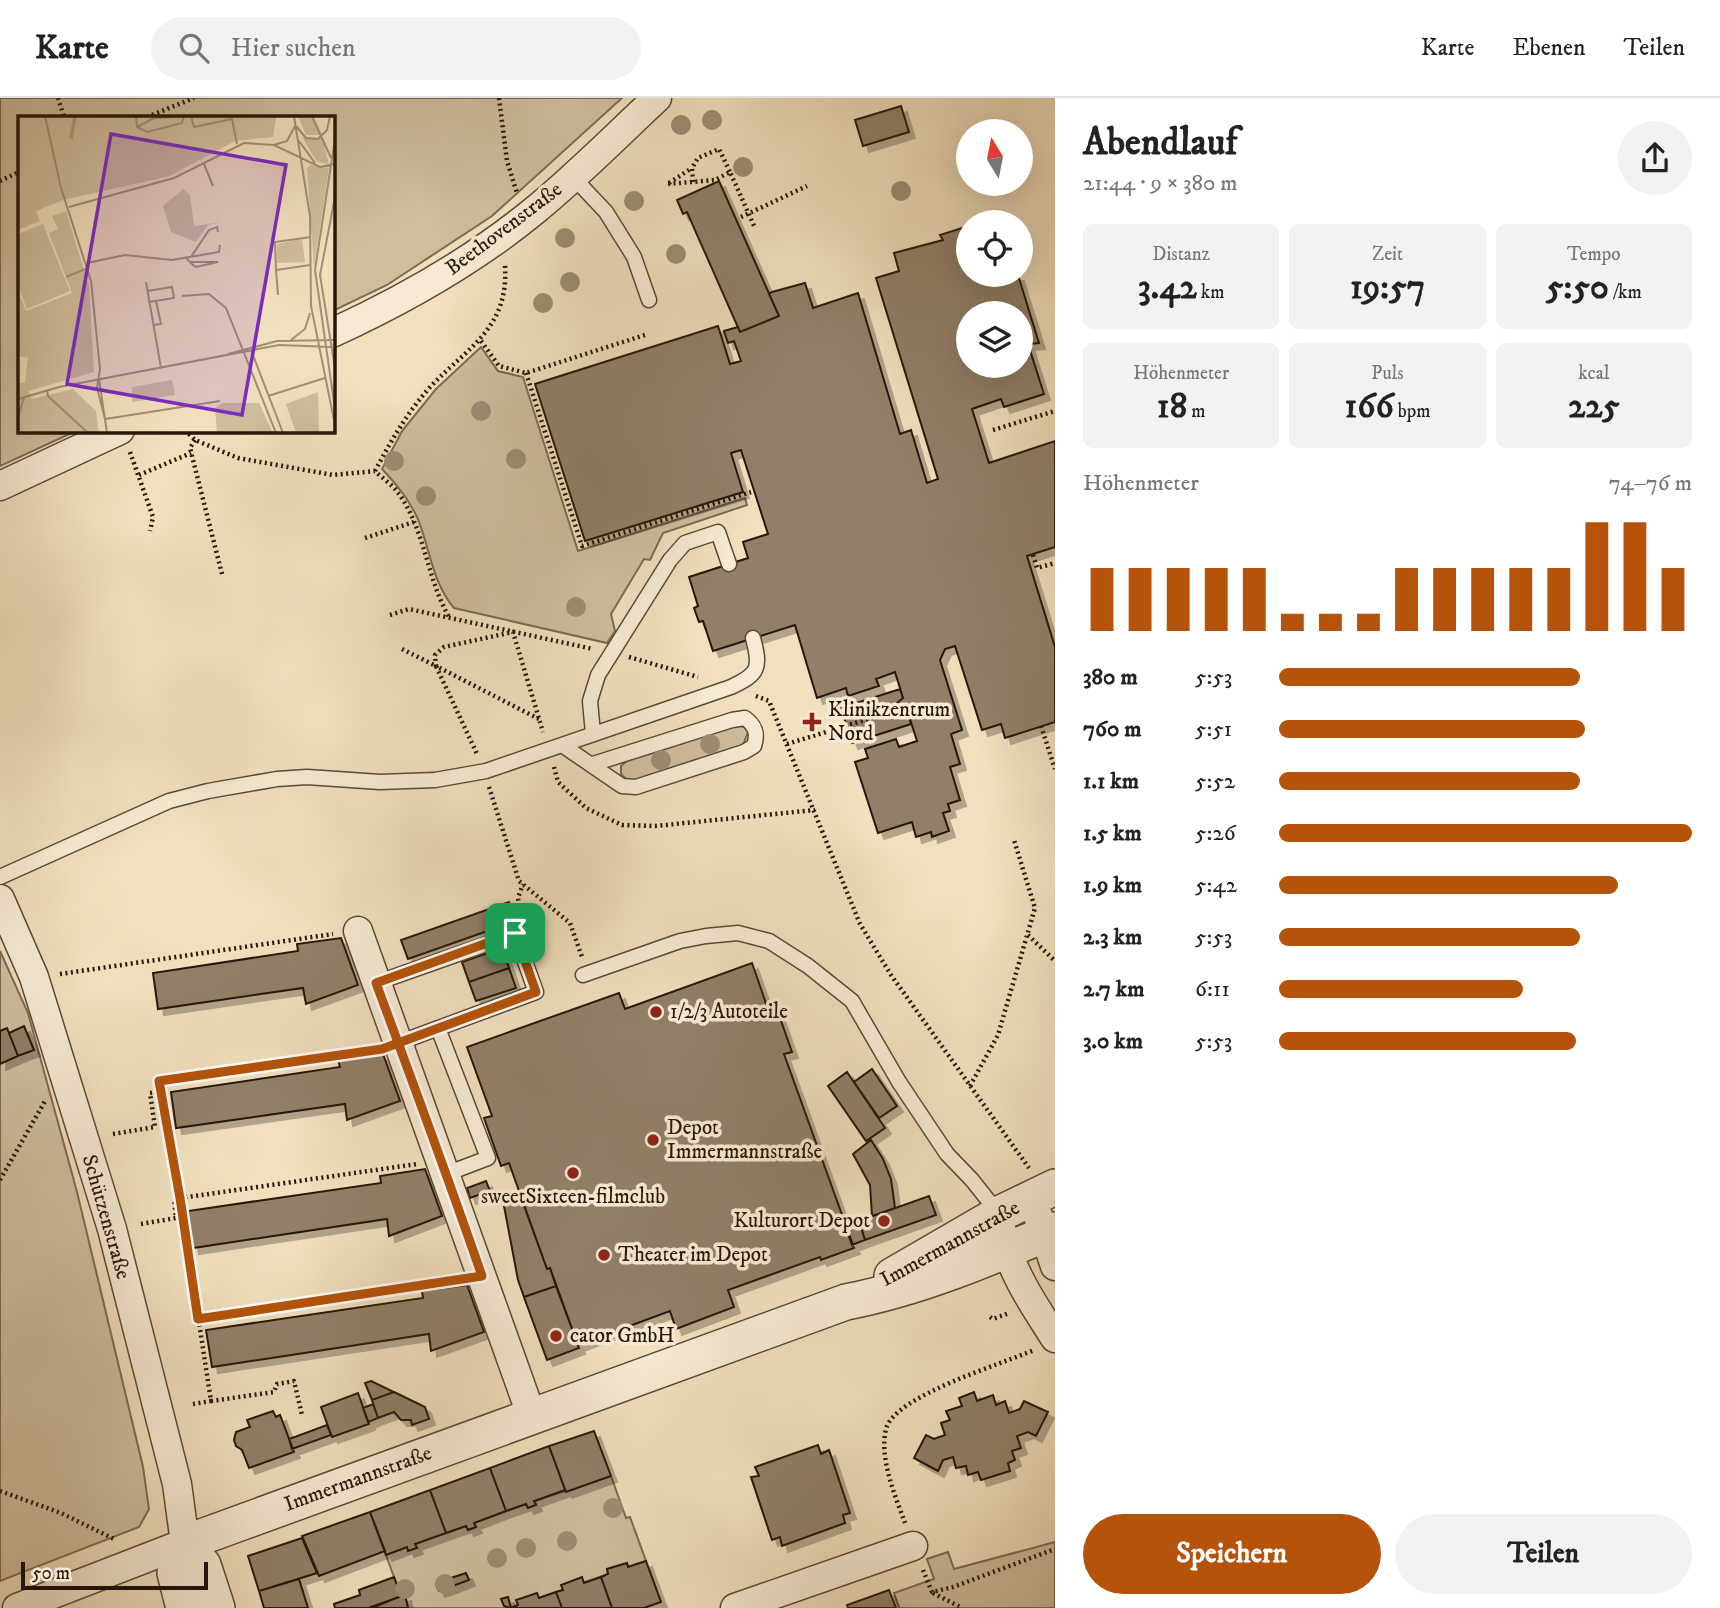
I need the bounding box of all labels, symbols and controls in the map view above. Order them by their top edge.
search box [151,17,641,80]
text: Karte [35,28,109,69]
icon: search [175,29,213,67]
text: Hier suchen [231,32,356,65]
text: Karte [1421,33,1474,63]
text: Ebenen [1512,33,1586,63]
text: Teilen [1624,33,1685,63]
inset map [18,116,334,432]
north arrow [956,119,1032,196]
map controls [956,119,1033,378]
text: Abendlauf [1083,119,1237,167]
button: share [1618,121,1692,195]
text: 21:44 · 9 × 380 m [1083,169,1238,198]
street label: Beethovenstraße [441,177,568,281]
button: locate [956,210,1033,287]
text: Distanz [1152,243,1210,266]
text: Zeit [1372,243,1403,266]
text: Tempo [1567,243,1621,266]
text: 3.42 [1138,266,1197,310]
text: 19:57 [1350,266,1425,310]
text: 5:50 [1546,266,1609,310]
text: km [1197,281,1225,304]
text: /km [1609,281,1642,304]
button: layers [956,301,1033,378]
text: Höhenmeter [1133,362,1229,385]
text: Puls [1371,362,1404,385]
text: kcal [1578,362,1609,385]
text: 18 [1157,385,1187,429]
text: 166 [1345,385,1394,429]
text: 225 [1568,385,1620,429]
text: m [1187,400,1206,423]
text: bpm [1394,400,1430,423]
text: Höhenmeter [1083,469,1199,498]
text: 74–76 m [1609,469,1692,498]
text: 380 m [1083,663,1138,692]
text: 5:53 [1195,663,1232,692]
place label: Klinikzentrum Nord [828,697,951,747]
marker: Klinikzentrum Nord [802,712,822,732]
text: 760 m [1083,715,1142,744]
text: 5:51 [1195,715,1232,744]
text: 1.1 km [1083,767,1139,796]
text: 5:52 [1195,767,1235,796]
text: 1.5 km [1083,819,1142,848]
text: 5:26 [1195,819,1236,848]
text: 1.9 km [1083,871,1142,900]
text: 5:42 [1195,871,1237,900]
pin [485,903,545,963]
icon: arrive [496,914,534,952]
text: 2.3 km [1083,923,1142,952]
text: 5:53 [1195,923,1232,952]
text: 2.7 km [1083,975,1144,1004]
text: 6:11 [1195,975,1230,1004]
place label: 1/2/3 Autoteile [670,999,788,1025]
marker: 1/2/3 Autoteile [648,1004,664,1020]
text: 3.0 km [1083,1027,1143,1056]
text: 5:53 [1195,1027,1232,1056]
place label: Depot Immermannstraße [667,1115,822,1165]
marker: Depot Immermannstraße [645,1132,661,1148]
street label: Schützenstraße [76,1152,136,1283]
marker: sweetSixteen-filmclub [565,1165,581,1181]
place label: sweetSixteen-filmclub [481,1184,665,1210]
street label: Immermannstraße [876,1195,1024,1293]
place label: Kulturort Depot [733,1208,870,1234]
marker: Kulturort Depot [876,1213,892,1229]
place label: Theater im Depot [618,1242,768,1268]
marker: Theater im Depot [596,1247,612,1263]
place label: cator GmbH [570,1323,675,1349]
marker: cator GmbH [548,1328,564,1344]
street label: Immermannstraße [281,1440,436,1518]
button: Speichern [1083,1514,1381,1594]
button: Teilen [1395,1514,1692,1594]
scale bar [21,1559,208,1591]
text: 50 m [32,1562,70,1585]

